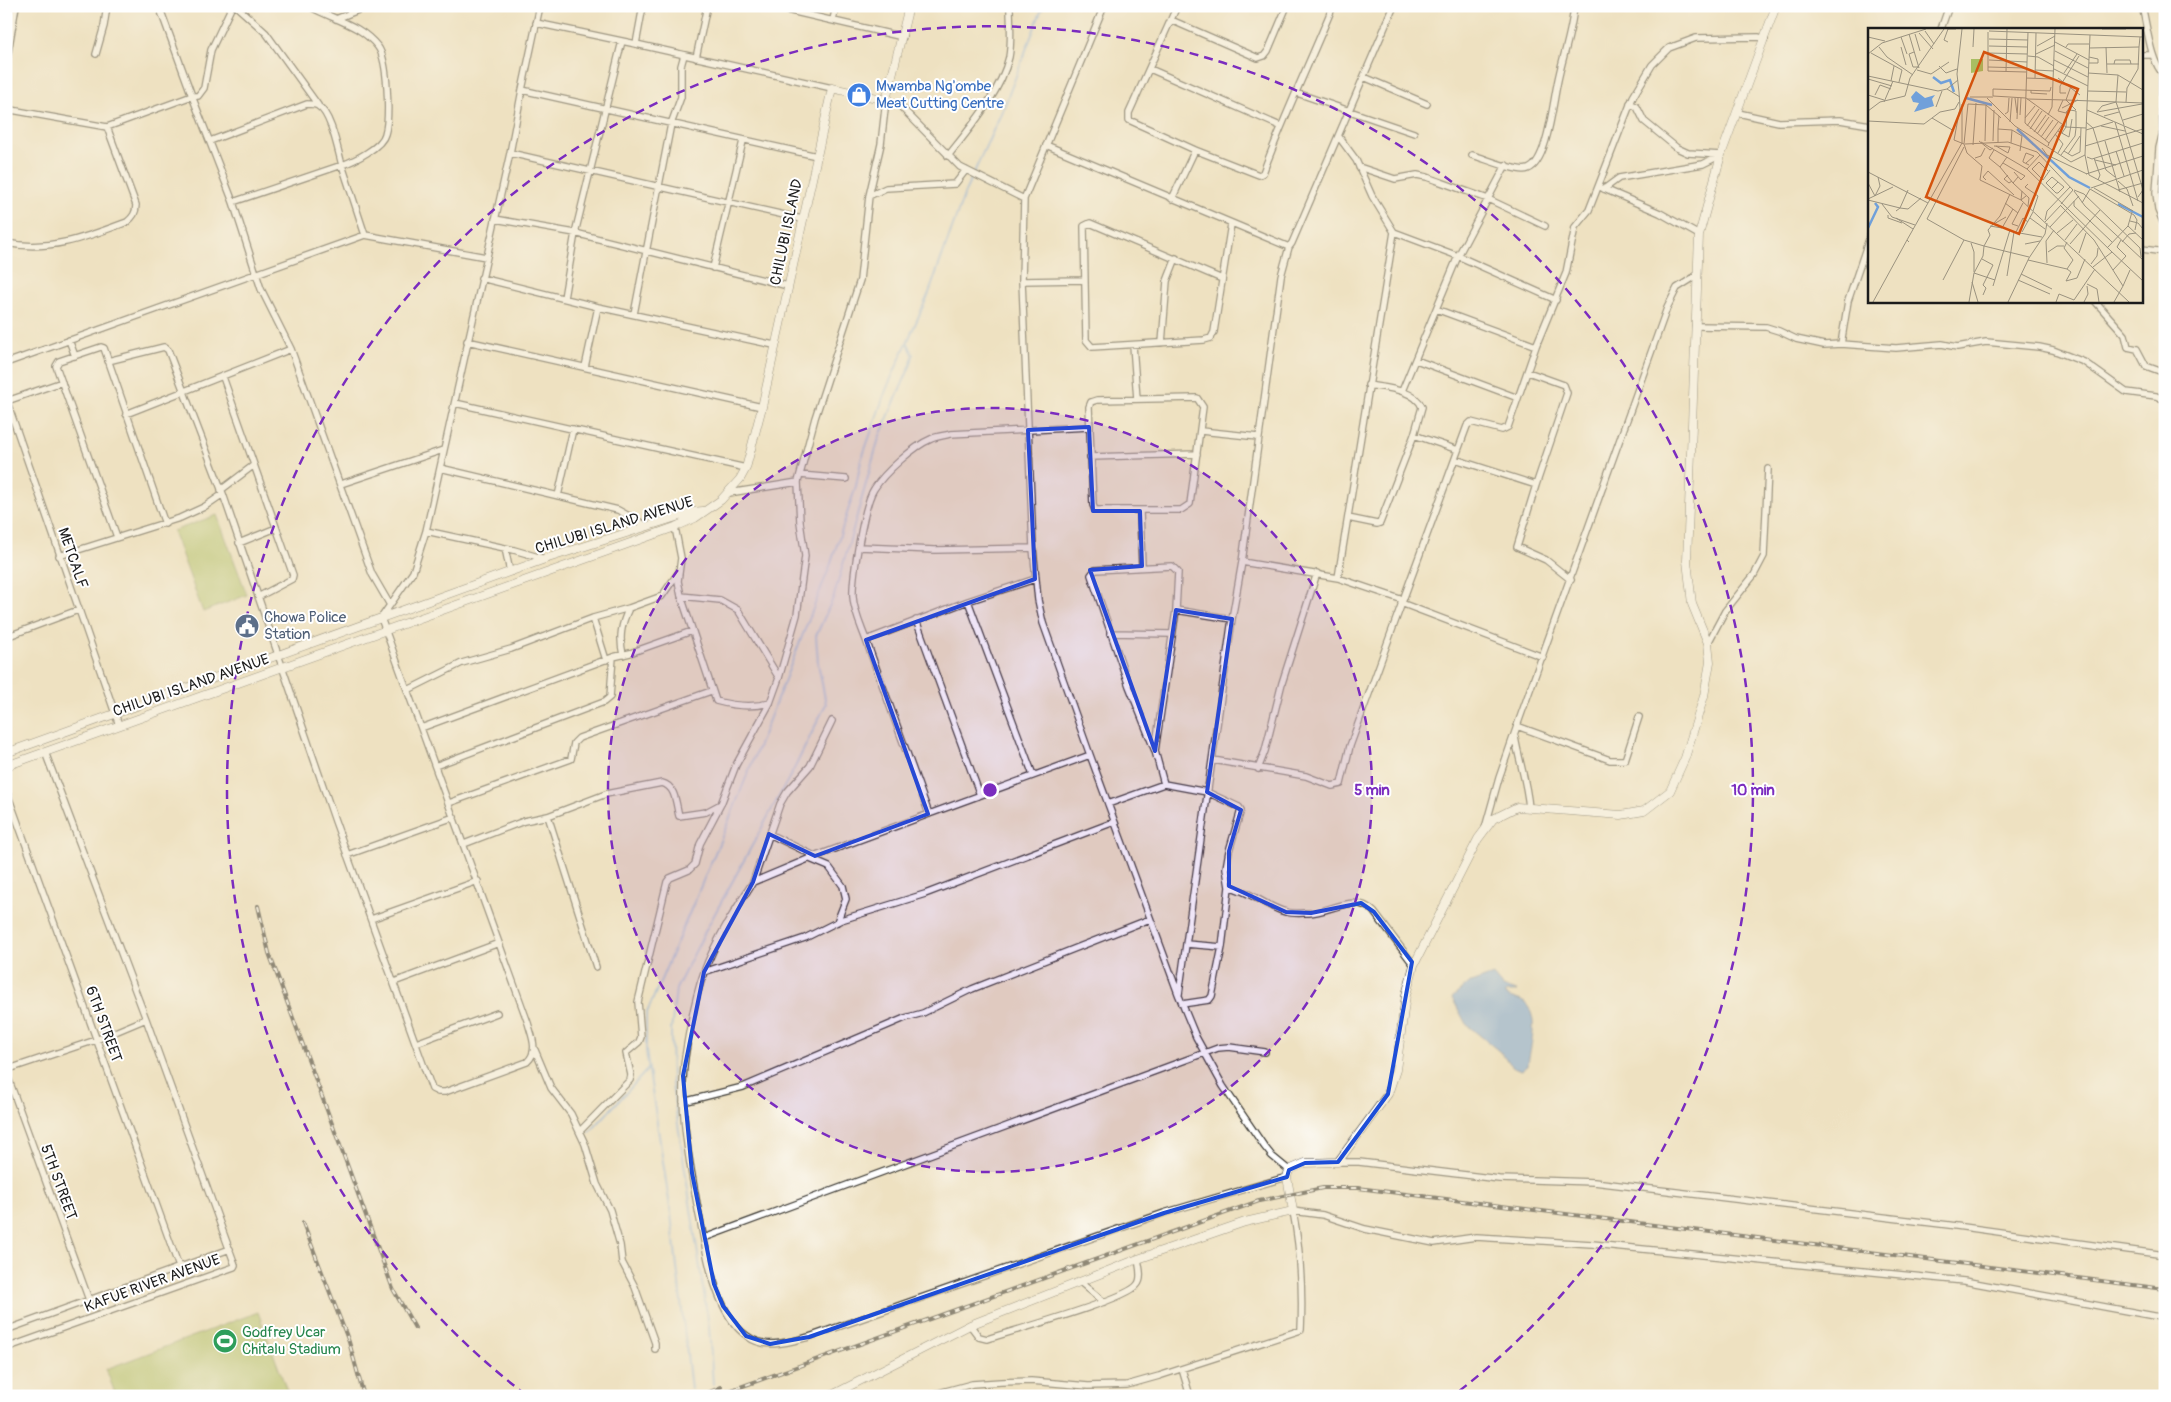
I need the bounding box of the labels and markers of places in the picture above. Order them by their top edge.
place label: Mwamba Ng'ombe Meat Cutting Centre [876,77,1005,113]
shop icon: Mwamba Ng'ombe Meat Cutting Centre [846,82,872,108]
place label: Chowa Police Station [264,608,347,644]
public building icon: Chowa Police Station [234,613,260,639]
centre of rings [981,781,999,799]
place label: Godfrey Ucar Chitalu Stadium [242,1323,341,1359]
sports icon: Godfrey Ucar Chitalu Stadium [212,1328,238,1354]

